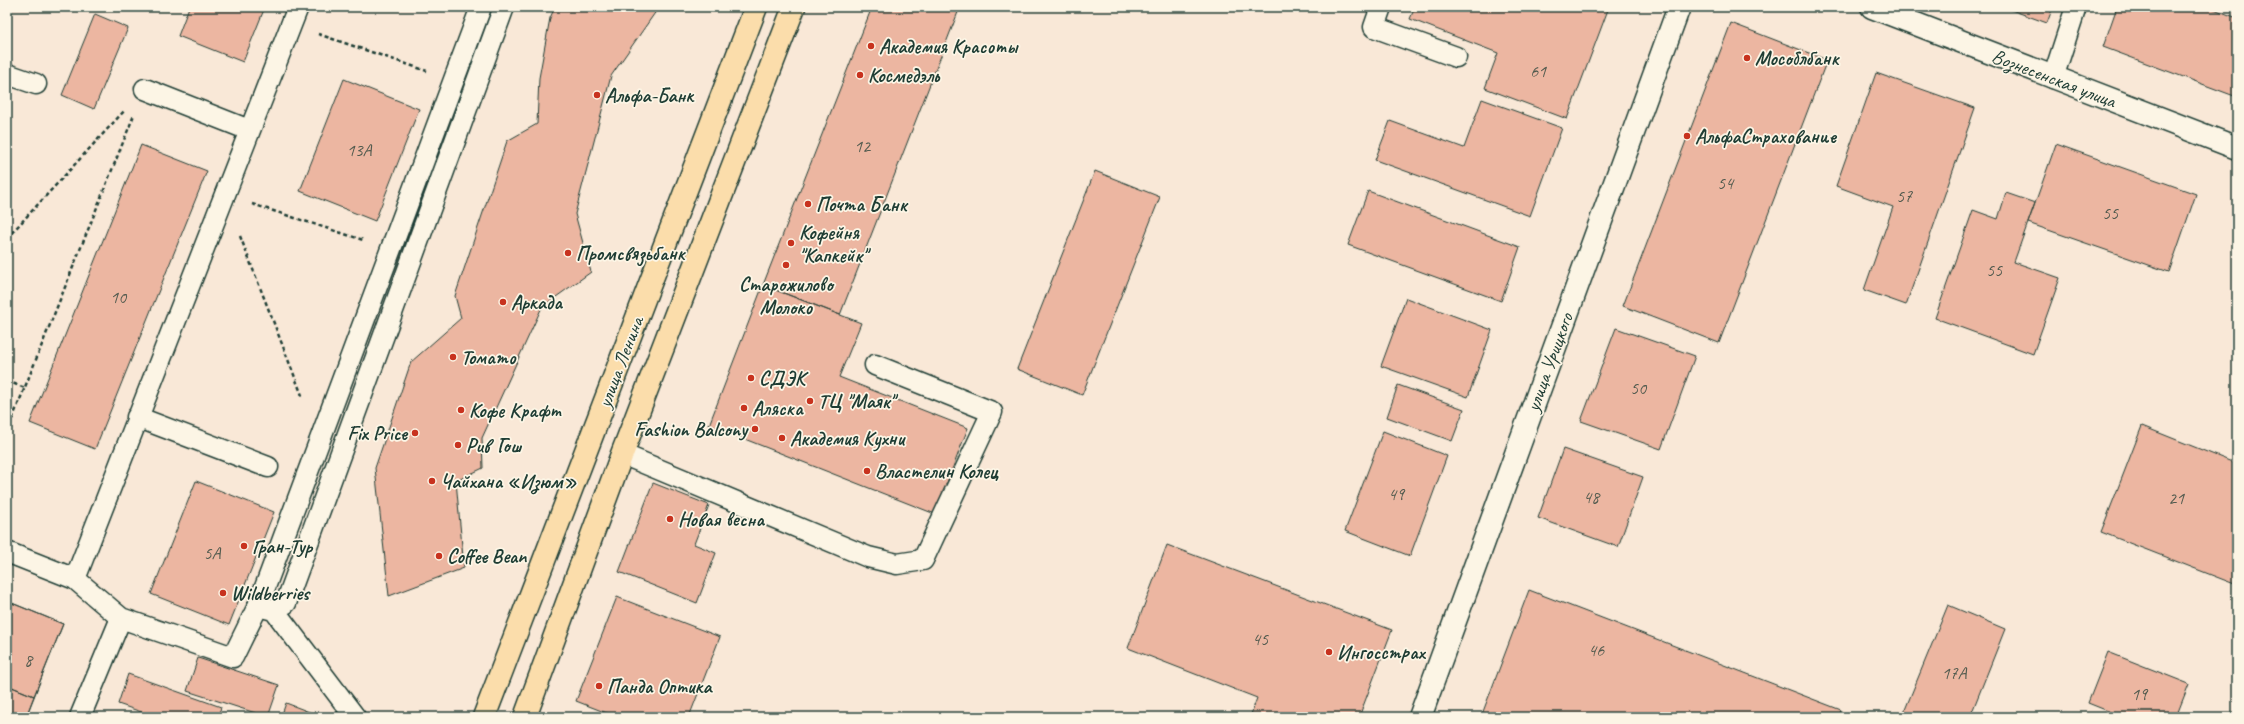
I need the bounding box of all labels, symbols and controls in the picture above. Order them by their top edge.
place label: Академия Красоты [879,34,1019,59]
marker: Академия Красоты [866,41,876,51]
street label: Вознесенская улица [1988,43,2121,115]
place label: Мособлбанк [1755,46,1840,71]
marker: Мособлбанк [1742,53,1752,63]
house number: 61 [1530,60,1547,82]
place label: Космедэль [868,63,941,88]
marker: Космедэль [855,70,865,80]
place label: Альфа-Банк [605,83,695,108]
marker: Альфа-Банк [592,90,602,100]
place label: АльфаСтрахование [1695,124,1837,149]
marker: АльфаСтрахование [1682,131,1692,141]
house number: 12 [854,135,872,157]
house number: 13А [346,139,373,161]
house number: 54 [1717,172,1735,194]
house number: 57 [1896,185,1913,207]
place label: Почта Банк [816,192,909,217]
marker: Почта Банк [803,199,813,209]
house number: 55 [2102,202,2119,224]
place label: Кофейня "Капкейк" [799,220,871,268]
marker: Кофейня "Капкейк" [786,238,796,248]
place label: Промсвязьбанк [576,241,687,267]
marker: Промсвязьбанк [563,248,573,258]
house number: 55 [1986,259,2003,281]
marker: Старожилово Молоко [781,260,791,270]
place label: Старожилово Молоко [739,272,835,320]
house number: 10 [110,286,128,308]
place label: Аркада [511,290,563,315]
marker: Аркада [498,297,508,307]
street label: улица Урицкого [1520,309,1579,416]
street label: улица Ленина [591,312,650,412]
place label: Томато [461,345,517,370]
marker: Томато [448,352,458,362]
place label: СДЭК [759,366,809,391]
marker: СДЭК [746,373,756,383]
house number: 50 [1630,377,1648,399]
place label: ТЦ "Маяк" [818,389,899,414]
place label: Аляска [752,396,804,421]
marker: ТЦ "Маяк" [805,396,815,406]
place label: Кофе Крафт [469,398,563,423]
marker: Аляска [739,403,749,413]
marker: Кофе Крафт [456,405,466,415]
place label: Fashion Balcony [635,417,749,442]
place label: Fix Price [347,421,408,446]
marker: Fashion Balcony [750,424,760,434]
place label: Академия Кухни [790,426,906,452]
marker: Fix Price [410,428,420,438]
place label: Рив Гош [466,433,523,458]
marker: Академия Кухни [777,433,787,443]
marker: Рив Гош [453,440,463,450]
place label: Властелин Колец [875,459,999,484]
marker: Властелин Колец [862,466,872,476]
place label: Чайхана «Изюм» [440,469,577,495]
marker: Чайхана «Изюм» [427,476,437,486]
house number: 49 [1388,483,1406,505]
house number: 48 [1583,486,1601,508]
house number: 21 [2168,487,2185,509]
place label: Новая весна [678,507,765,532]
marker: Новая весна [665,514,675,524]
place label: Гран-Тур [252,534,314,559]
marker: Гран-Тур [239,541,249,551]
house number: 5А [203,542,222,564]
place label: Coffee Bean [447,544,527,569]
marker: Coffee Bean [434,551,444,561]
place label: Wildberries [231,581,311,606]
marker: Wildberries [218,588,228,598]
house number: 45 [1252,628,1269,650]
house number: 46 [1588,639,1605,661]
place label: Ингосстрах [1337,640,1427,665]
marker: Ингосстрах [1324,647,1334,657]
house number: 8 [24,649,34,671]
house number: 17А [1941,662,1968,684]
place label: Панда Оптика [607,674,714,699]
marker: Панда Оптика [594,681,604,691]
house number: 19 [2131,683,2149,705]

